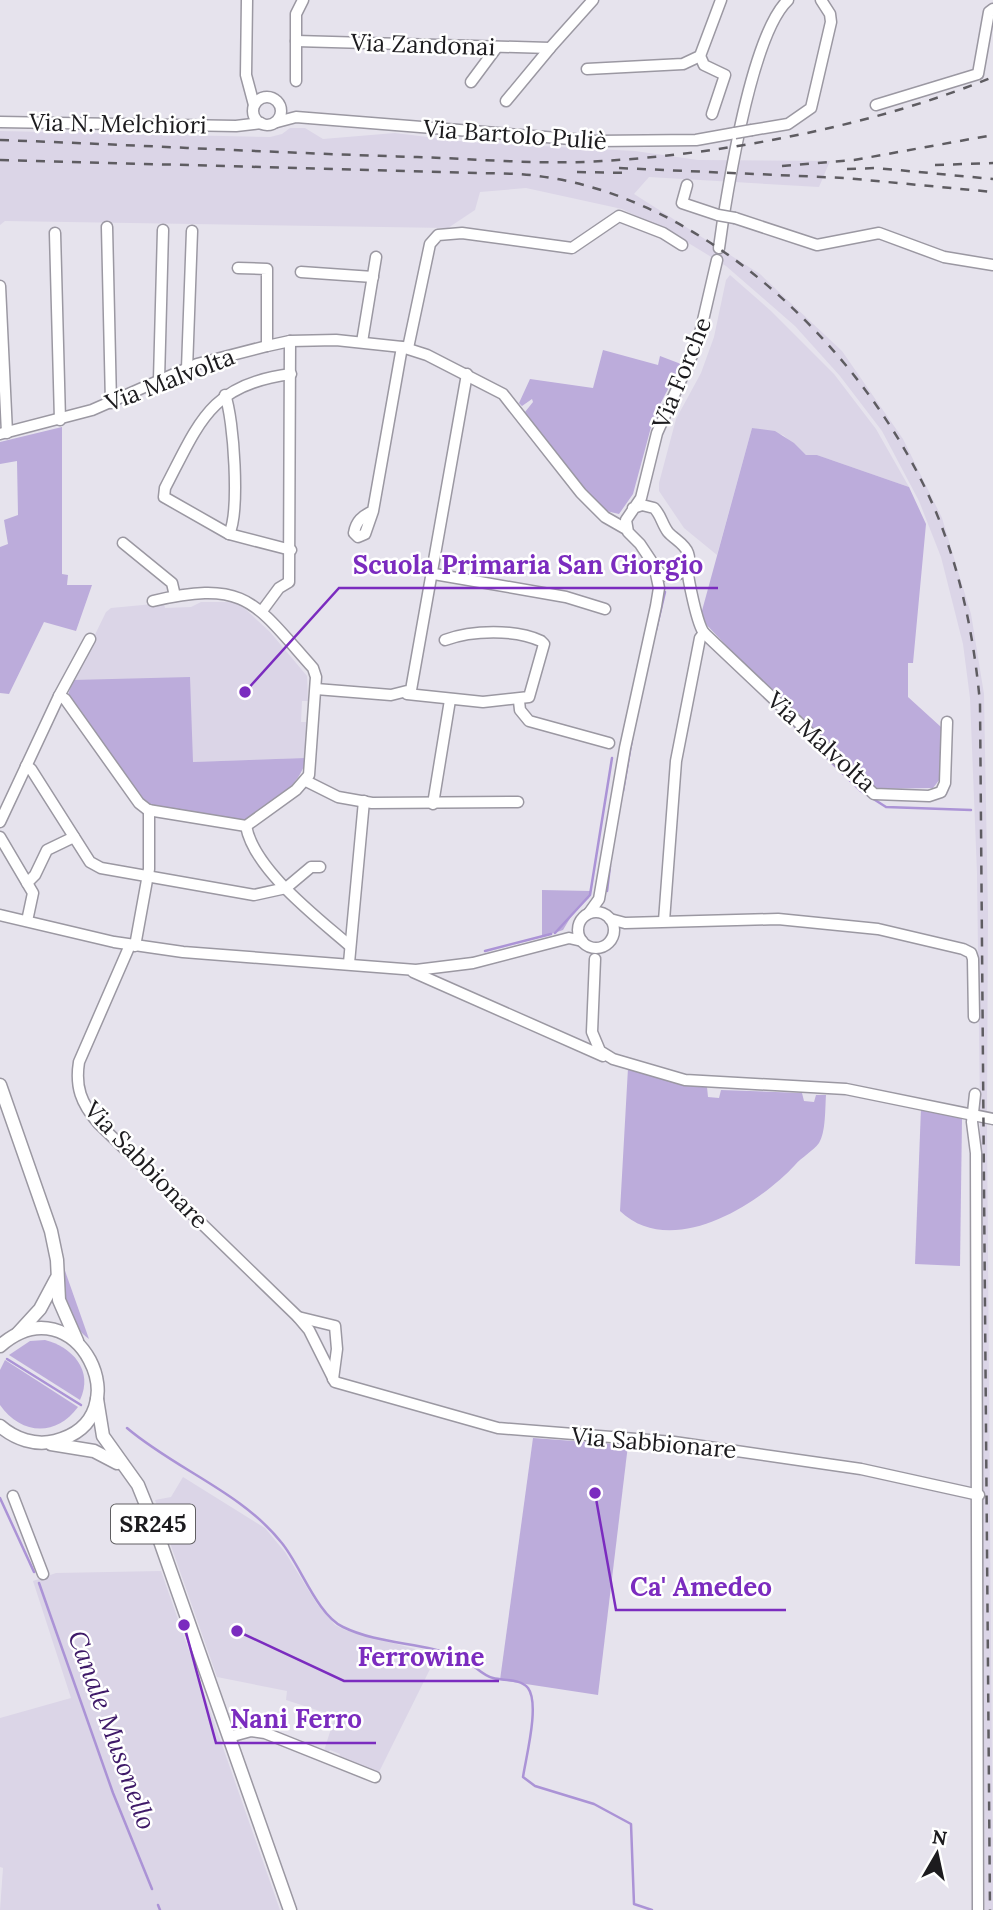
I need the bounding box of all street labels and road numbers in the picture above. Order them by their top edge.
street label: Via Zandonai [349,26,496,63]
street label: Via N. Melchiori [28,106,207,141]
street label: Via Bartolo Puliè [421,113,608,156]
street label: Via Forche [645,312,718,434]
street label: Via Malvolta [100,341,239,419]
street label: Via Malvolta [760,684,882,799]
street label: Via Sabbionare [77,1094,215,1235]
street label: Via Sabbionare [569,1420,738,1465]
road number: SR245 [111,1504,195,1544]

